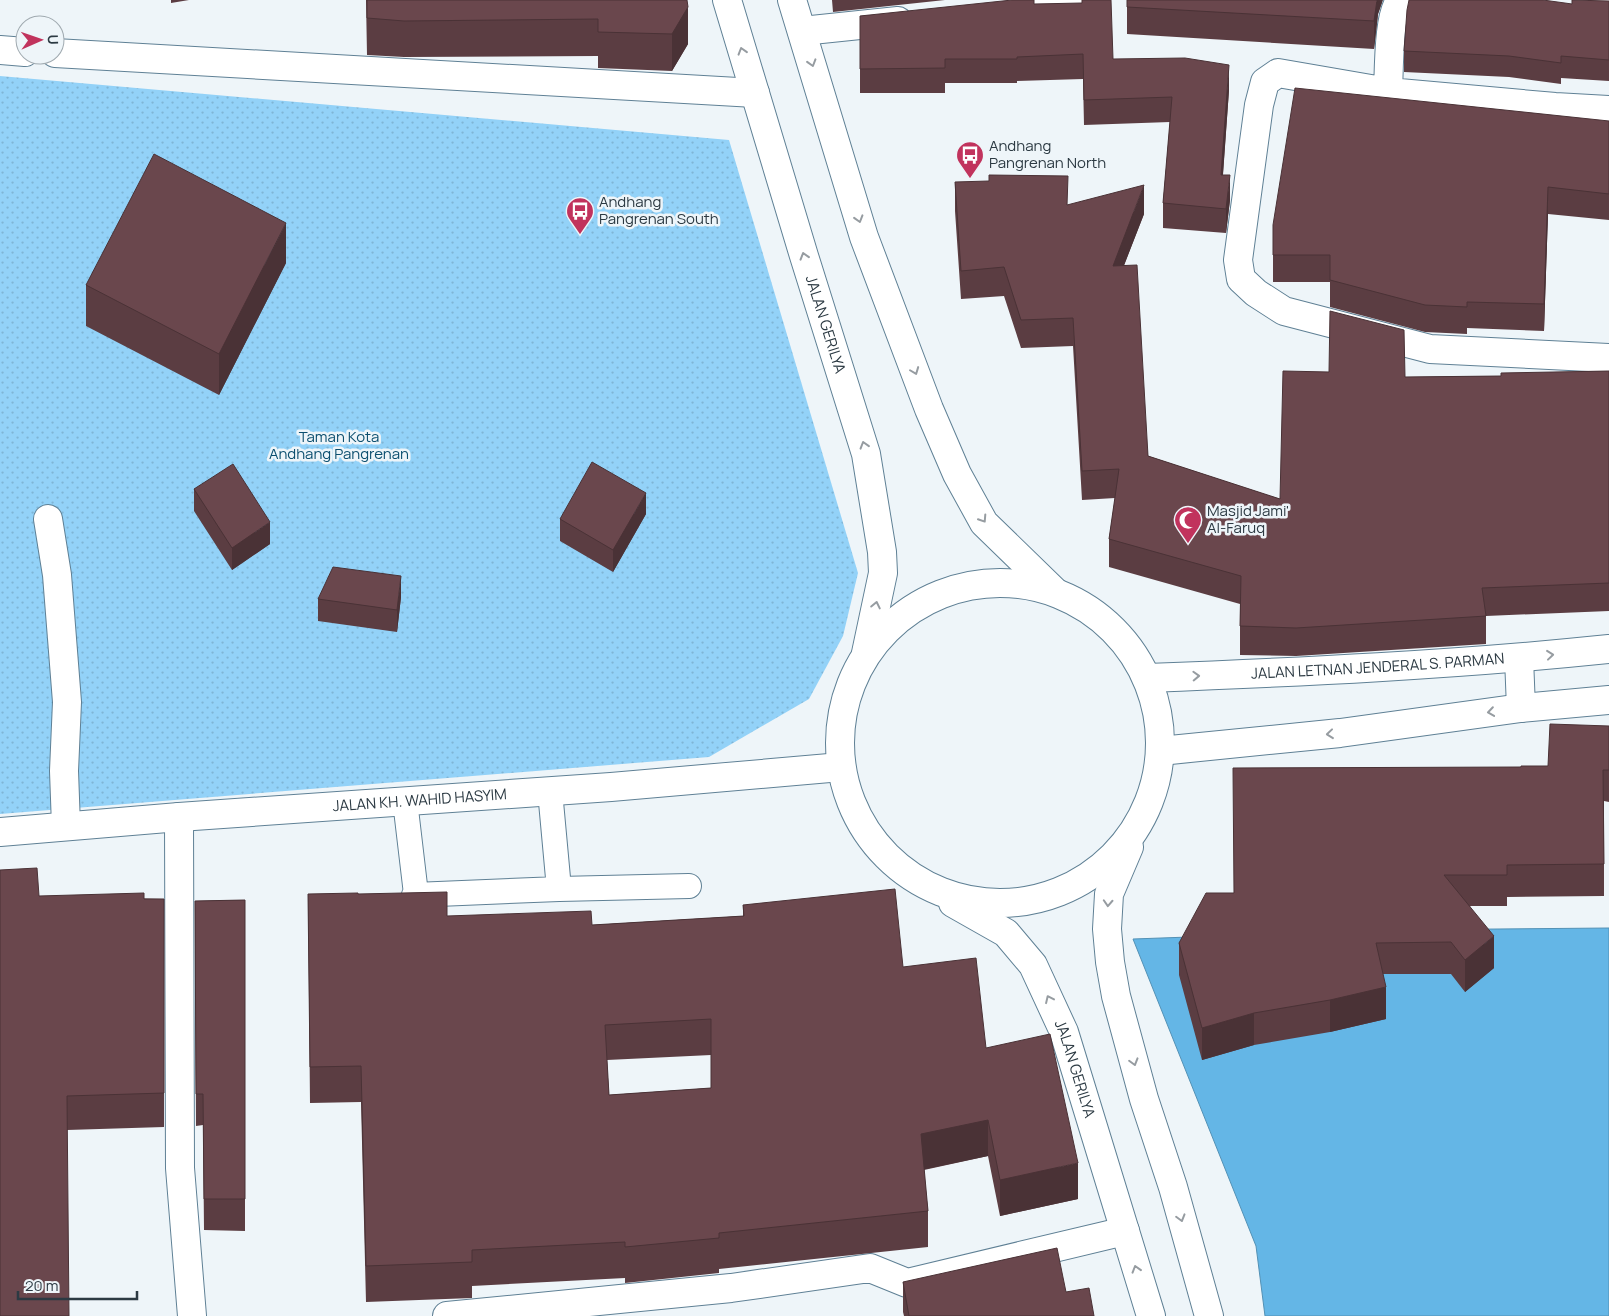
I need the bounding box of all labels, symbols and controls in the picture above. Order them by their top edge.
north arrow [15,15,65,65]
text: U [44,34,63,45]
one-way arrow [738,47,748,55]
one-way arrow [807,59,817,67]
place label: Andhang Pangrenan North [989,135,1106,173]
bus stop icon: Andhang Pangrenan North [955,140,985,179]
place label: Andhang Pangrenan South [599,191,719,229]
bus stop icon: Andhang Pangrenan South [565,196,595,235]
one-way arrow [853,214,863,223]
one-way arrow [800,253,810,261]
street label: JALAN GERILYA [801,273,851,376]
one-way arrow [909,367,919,375]
park label: Taman Kota Andhang Pangrenan [269,426,409,464]
one-way arrow [859,441,869,450]
place label: Masjid Jami' Al-Faruq [1207,500,1289,538]
mosque icon: Masjid Jami' Al-Faruq [1173,505,1203,544]
one-way arrow [976,513,986,522]
one-way arrow [870,601,881,609]
street label: JALAN LETNAN JENDERAL S. PARMAN [1251,648,1505,684]
one-way arrow [1546,650,1554,661]
one-way arrow [1192,671,1200,682]
one-way arrow [1487,706,1495,717]
one-way arrow [1326,728,1334,739]
street label: JALAN KH. WAHID HASYIM [332,783,508,816]
one-way arrow [1103,899,1114,907]
one-way arrow [1045,995,1055,1004]
street label: JALAN GERILYA [1050,1016,1101,1121]
one-way arrow [1129,1058,1139,1066]
one-way arrow [1176,1213,1186,1221]
one-way arrow [1132,1266,1142,1274]
scale bar [18,1268,136,1300]
text: 20 m [25,1275,58,1296]

